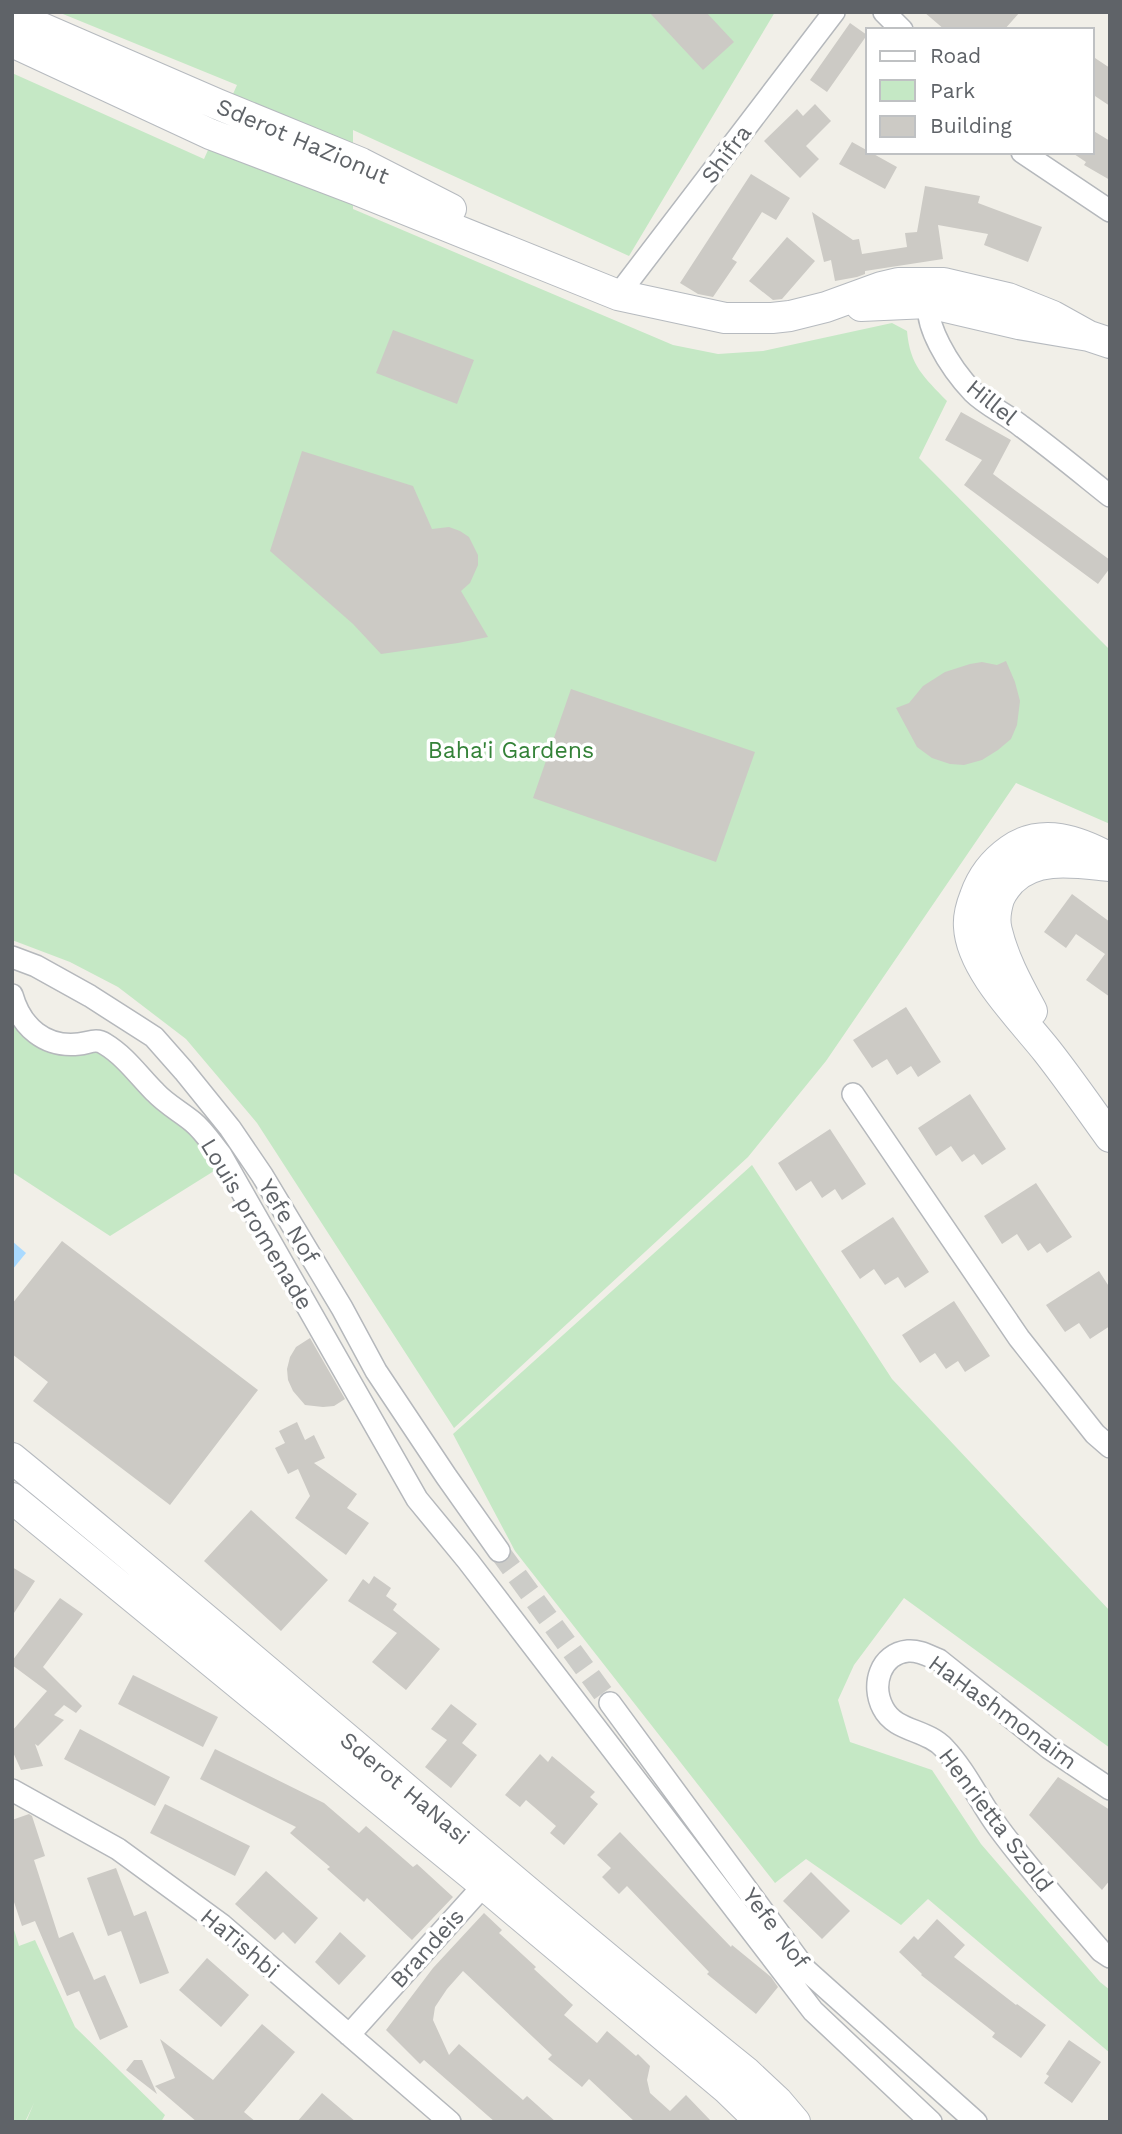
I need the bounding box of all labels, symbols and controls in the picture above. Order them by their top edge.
legend [866,28,1094,154]
text: Road [930,43,981,68]
text: Park [930,78,975,103]
street label: Sderot HaZionut [212,93,393,190]
text: Building [930,113,1012,138]
street label: Shifra [696,120,757,189]
street label: Hillel [961,374,1022,431]
park label: Baha'i Gardens [428,737,594,764]
street label: Louis promenade [195,1134,318,1315]
street label: Yefe Nof [253,1174,324,1268]
street label: HaHashmonaim [923,1649,1082,1775]
street label: Sderot HaNasi [335,1727,475,1850]
street label: Henrietta Szold [933,1743,1058,1897]
street label: Yefe Nof [737,1883,815,1974]
street label: HaTishbi [195,1903,284,1984]
street label: Brandeis [385,1903,470,1994]

